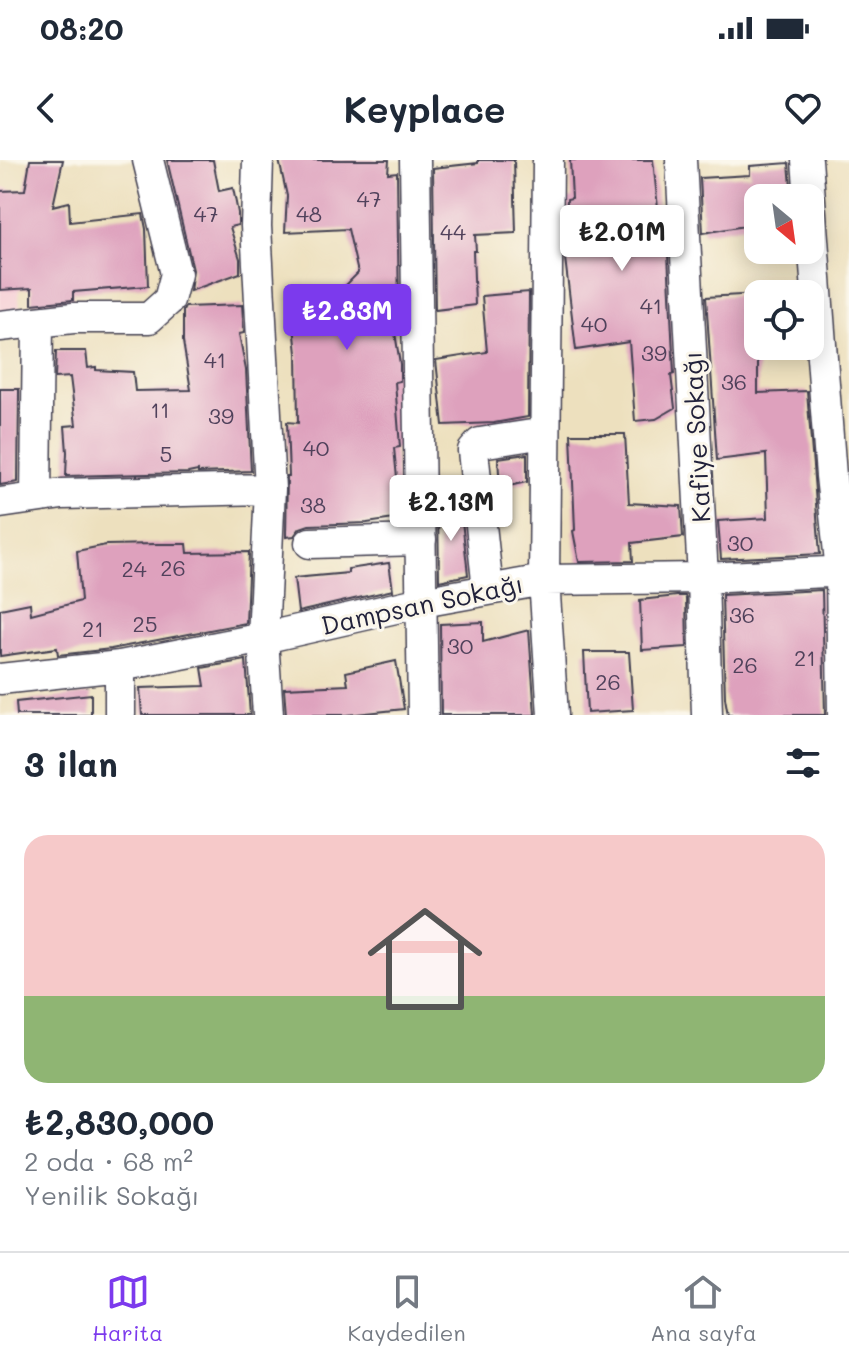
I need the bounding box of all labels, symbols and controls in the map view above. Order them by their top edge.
text: 08:20 [40,8,123,48]
text: Keyplace [343,85,506,132]
icon: back [24,86,68,130]
icon: heart [781,86,825,130]
house number: 47 [356,184,382,213]
north arrow [744,184,824,264]
map controls [744,184,824,360]
house number: 47 [193,199,219,228]
house number: 48 [296,199,322,228]
pin: ₺2.01M [557,205,687,273]
text: ₺2.01M [578,214,666,248]
house number: 44 [440,217,466,246]
button: locate [744,280,824,360]
pin: ₺2.83M [282,284,412,352]
house number: 41 [640,291,662,320]
text: ₺2.83M [301,293,393,327]
house number: 40 [581,309,607,338]
house number: 39 [641,338,667,367]
house number: 41 [204,345,226,374]
street label: Kafiye Sokağı [675,351,717,523]
house number: 36 [721,367,747,396]
house number: 11 [150,395,170,424]
house number: 39 [208,401,234,430]
house number: 40 [303,433,329,462]
house number: 5 [160,439,172,468]
pin: ₺2.13M [386,475,516,543]
text: ₺2.13M [408,484,494,518]
house number: 38 [300,490,326,519]
house number: 30 [727,528,753,557]
house number: 26 [160,553,186,582]
house number: 24 [121,554,147,583]
street label: Dampsan Sokağı [318,566,526,642]
house number: 36 [729,600,755,629]
house number: 25 [132,609,158,638]
house number: 21 [82,614,104,643]
house number: 30 [447,631,473,660]
house number: 21 [794,643,816,672]
house number: 26 [732,650,758,679]
house number: 26 [595,667,621,696]
text: 3 ilan [24,741,118,786]
icon: filters [781,741,825,785]
icon: home [353,887,497,1031]
text: ₺2,830,000 [24,1099,214,1144]
text: 2 oda · 68 m² [24,1144,193,1178]
text: Yenilik Sokağı [24,1178,199,1212]
tab: Harita [92,1270,163,1347]
tab: Kaydedilen [348,1270,466,1347]
tab: Ana sayfa [650,1270,757,1347]

